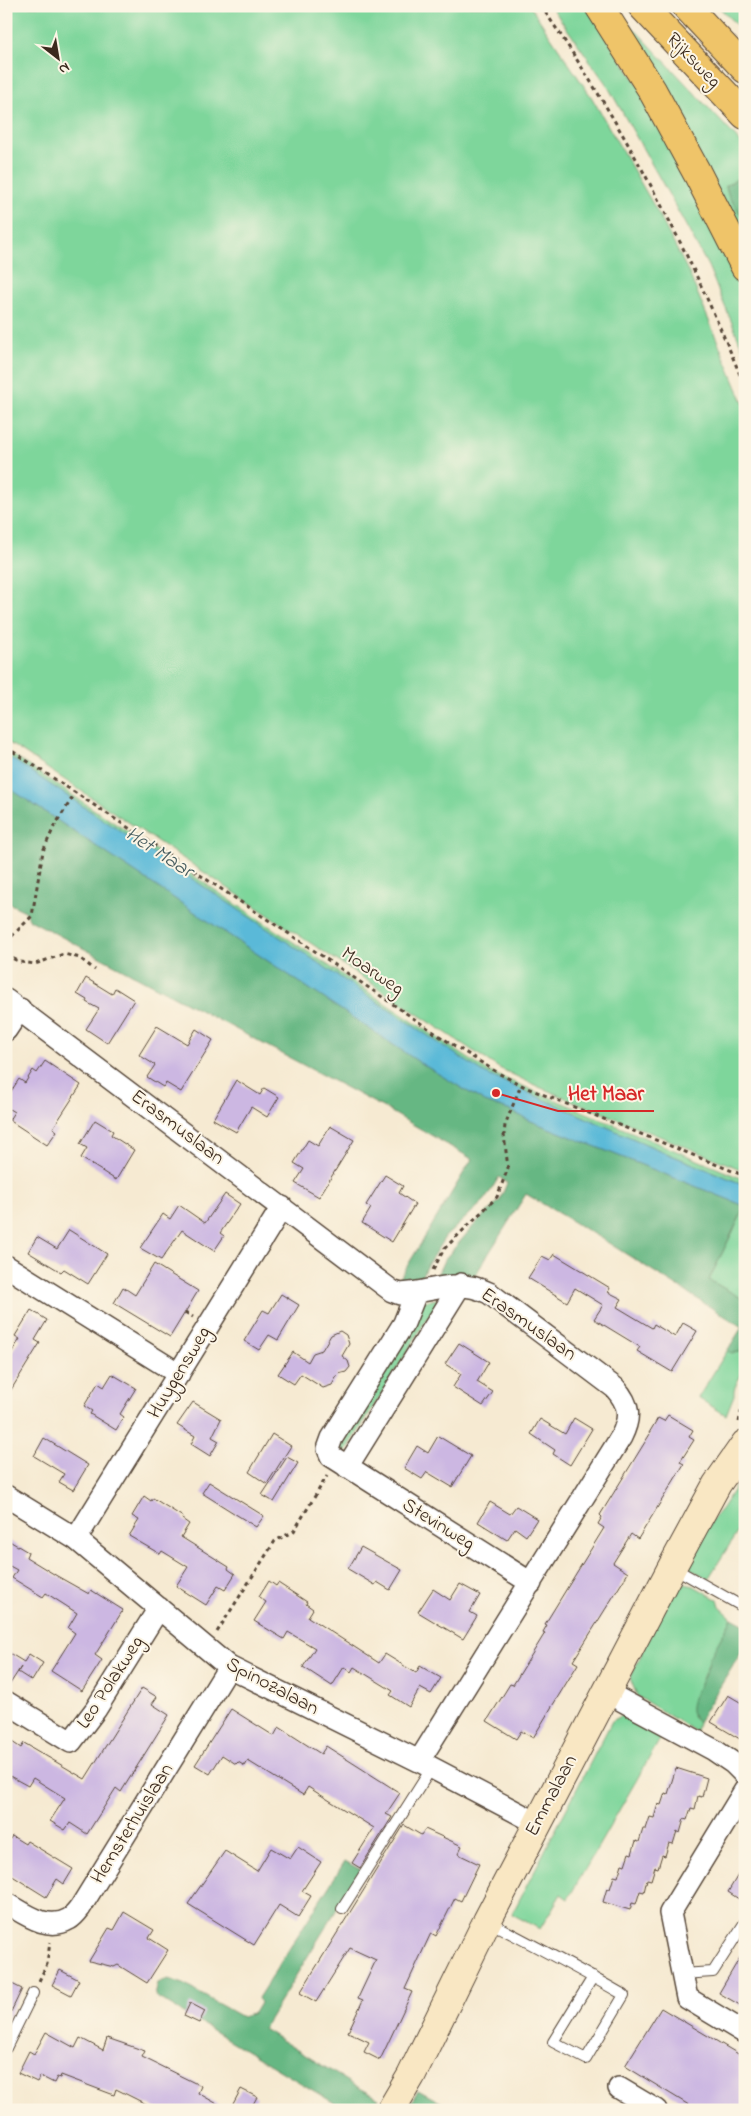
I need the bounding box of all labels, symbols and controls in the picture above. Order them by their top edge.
street label: Rijksweg [658,26,727,96]
north arrow [32,32,82,82]
text: N [54,56,73,79]
water label: Het Maar [119,820,201,888]
street label: Moarweg [334,940,409,1005]
callout: Het Maar [558,1075,654,1111]
text: Het Maar [568,1080,644,1110]
street label: Erasmuslaan [124,1083,230,1173]
street label: Erasmuslaan [474,1281,582,1369]
street label: Huygensweg [141,1321,220,1425]
street label: Stevinweg [396,1491,480,1560]
street label: Leo Polakweg [70,1631,153,1736]
street label: Spinozalaan [220,1650,324,1724]
street label: Emmalaan [518,1750,586,1842]
street label: Hemsterhuislaan [84,1758,182,1890]

